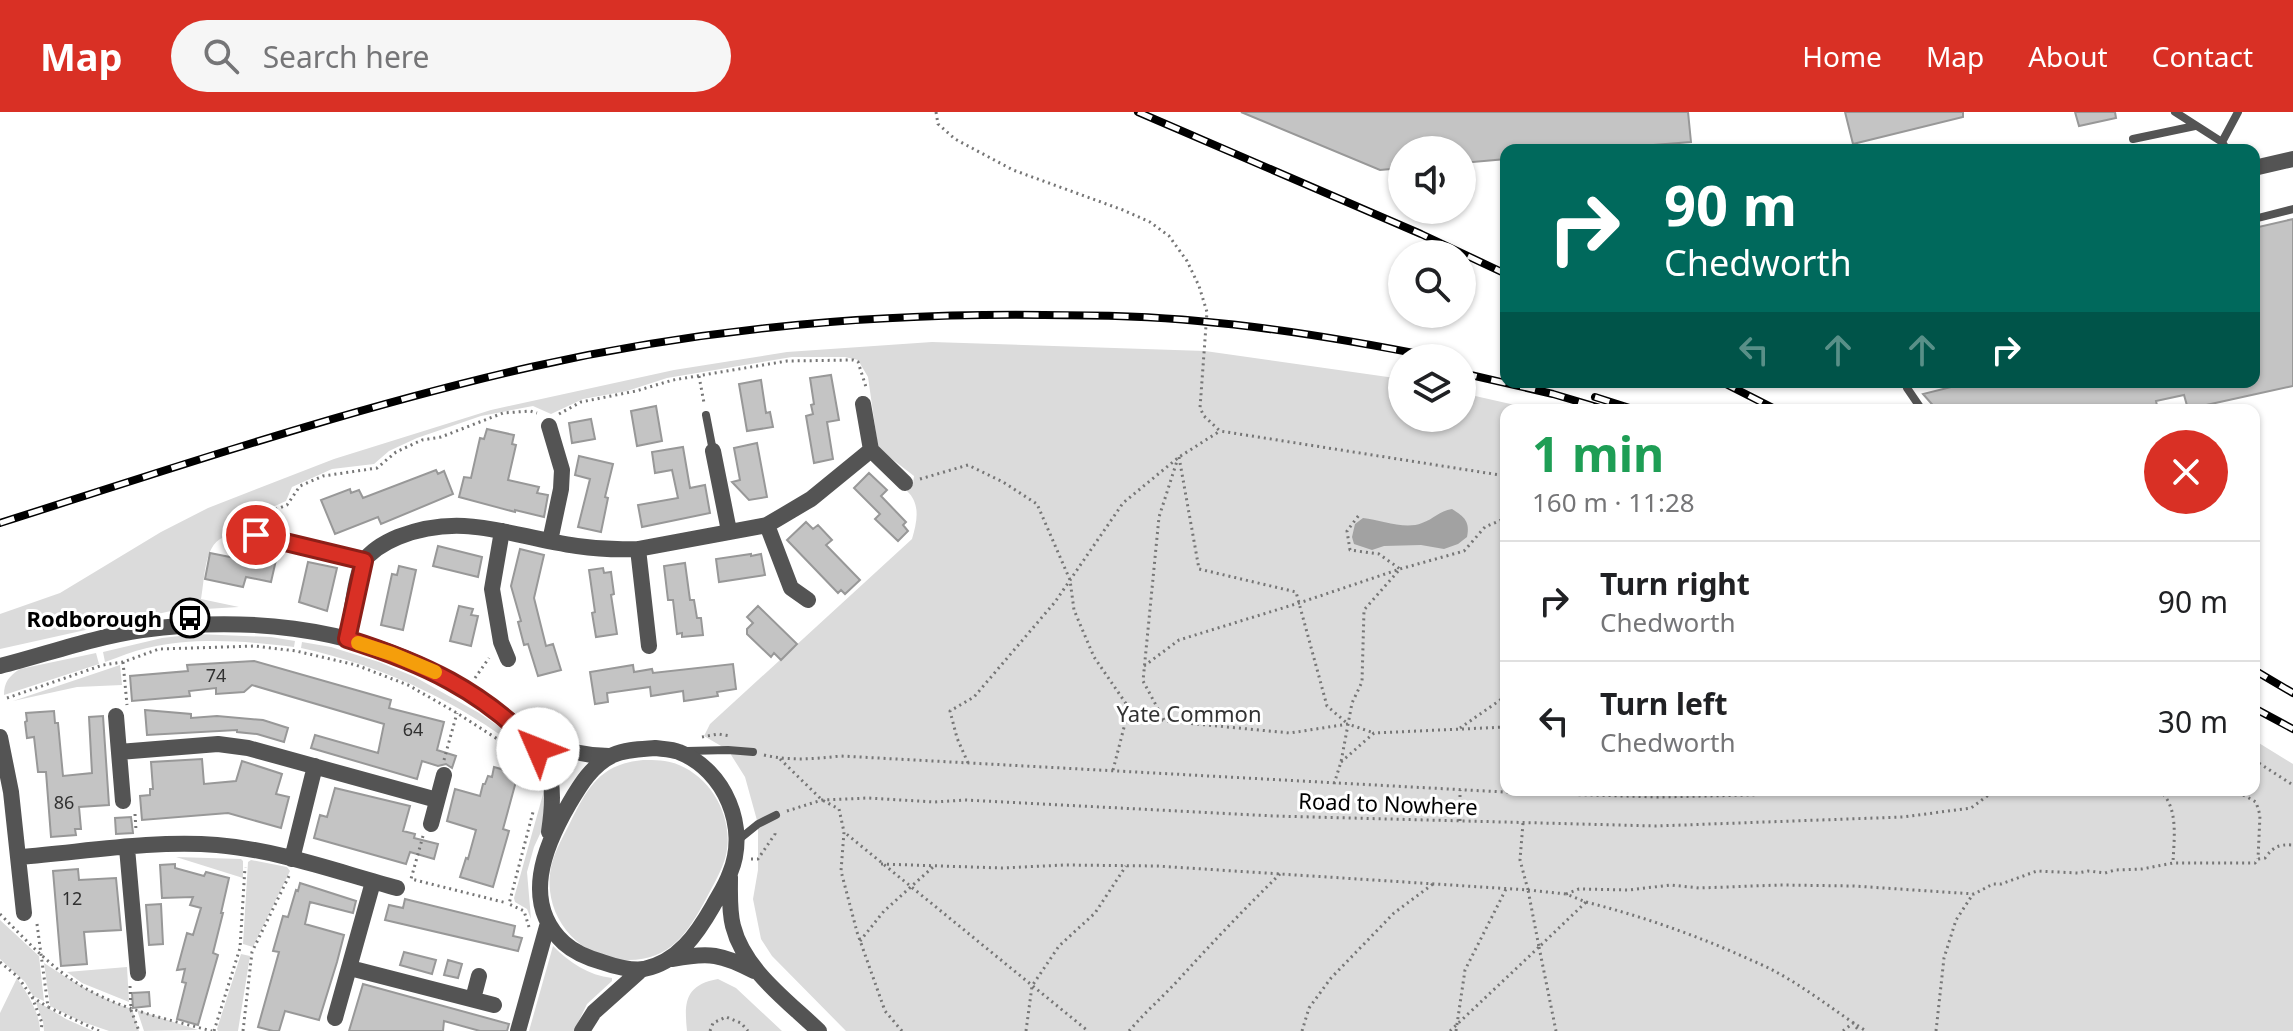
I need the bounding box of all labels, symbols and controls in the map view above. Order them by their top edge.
search box [171,20,731,92]
text: Map [40,30,123,82]
icon: search [199,34,243,78]
text: Search here [263,36,430,77]
text: Home [1802,37,1882,75]
text: Map [1926,37,1984,75]
text: About [2028,37,2108,75]
text: Contact [2152,37,2253,75]
map controls [1388,136,1476,432]
button: sound [1388,136,1476,224]
text: 90 m [1664,166,1797,242]
icon: right [1532,176,1636,280]
text: Chedworth [1664,238,1852,287]
button: search [1388,240,1476,328]
icon: left [1732,328,1776,372]
icon: ahead [1816,328,1860,372]
icon: ahead [1900,328,1944,372]
icon: right [1984,328,2028,372]
button: layers [1388,344,1476,432]
text: 1 min [1532,421,1664,486]
button: close [2144,430,2228,514]
text: 160 m · 11:28 [1532,484,1695,520]
pin [222,501,290,569]
icon: arrive [234,513,278,557]
text: Turn right [1600,563,1750,604]
icon: right [1532,579,1576,623]
text: 90 m [2158,581,2228,622]
bus stop icon: Rodborough [169,597,211,639]
place label: Rodborough [27,603,162,633]
text: Chedworth [1600,604,1736,640]
house number: 74 [206,663,226,687]
text: Turn left [1600,683,1728,724]
park label: Yate Common [1116,698,1262,728]
icon: left [1532,699,1576,743]
text: 30 m [2158,701,2228,742]
position arrow [496,707,580,791]
house number: 64 [403,717,423,741]
text: Chedworth [1600,724,1736,760]
street label: Road to Nowhere [1298,785,1478,821]
house number: 86 [54,790,74,814]
house number: 12 [62,886,82,910]

